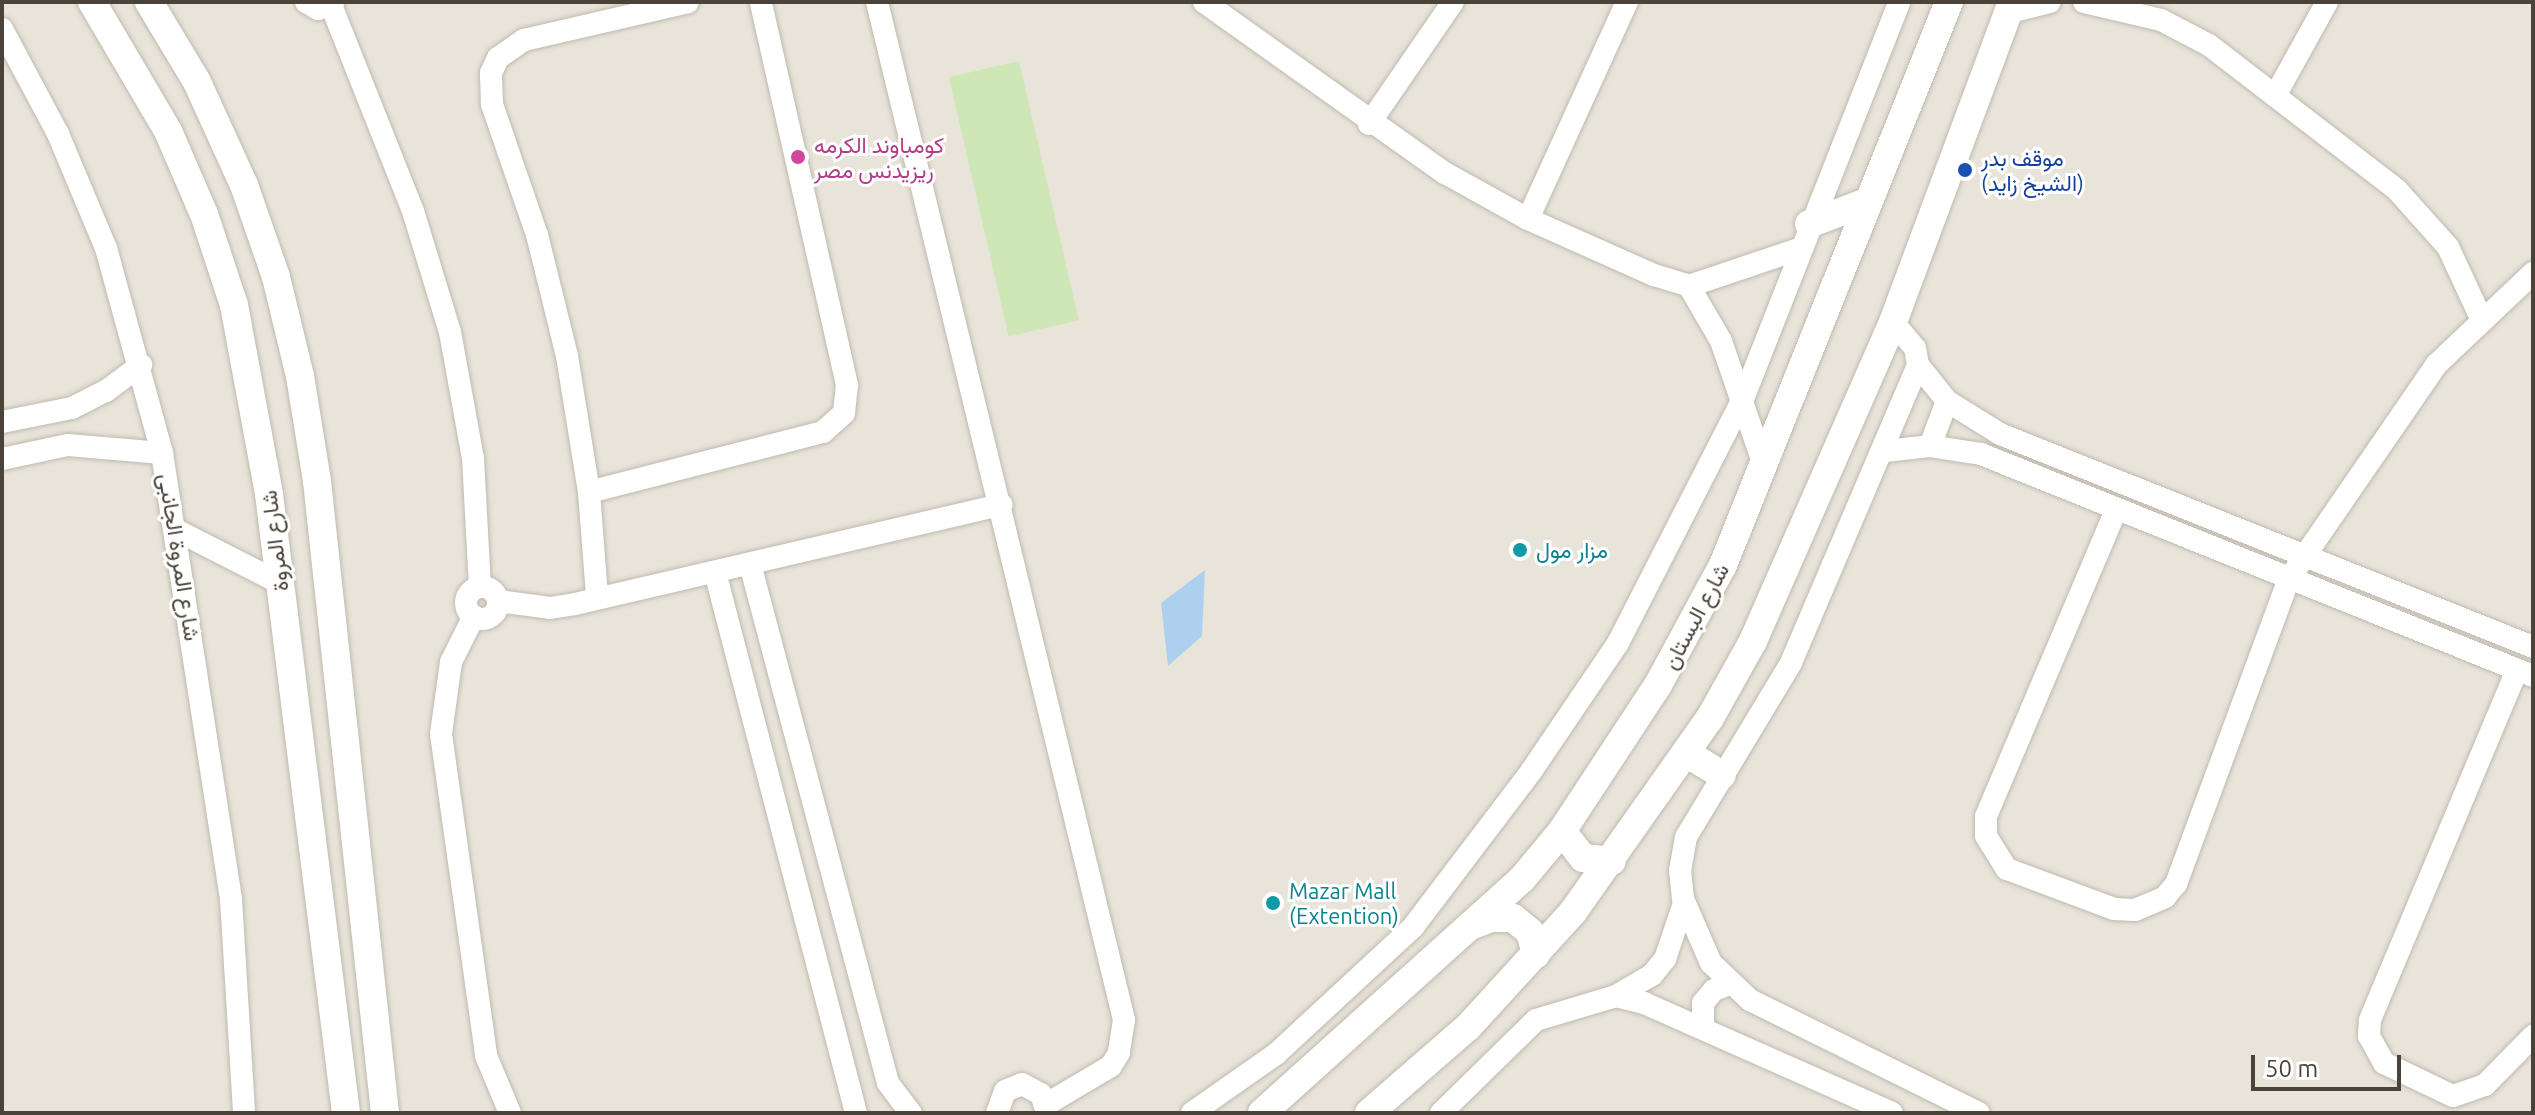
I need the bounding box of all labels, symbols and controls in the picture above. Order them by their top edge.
place label: كومباوند الكرمه ريزيدنس مصر [814,131,944,182]
place label: موقف بدر (الشيخ زايد) [1981,144,2084,196]
marker: كومباوند الكرمه ريزيدنس مصر [789,148,807,166]
marker: موقف بدر (الشيخ زايد) [1956,161,1974,179]
street label: شارع المروة الجانبى [154,471,206,643]
street label: شارع المروة [255,489,293,593]
place label: مزار مول [1536,537,1608,563]
marker: مزار مول [1511,541,1529,559]
street label: شارع البستان [1656,559,1734,673]
place label: Mazar Mall (Extention) [1289,877,1399,928]
marker: Mazar Mall (Extention) [1264,894,1282,912]
scale bar [2255,1039,2405,1089]
text: 50 m [2265,1055,2318,1082]

